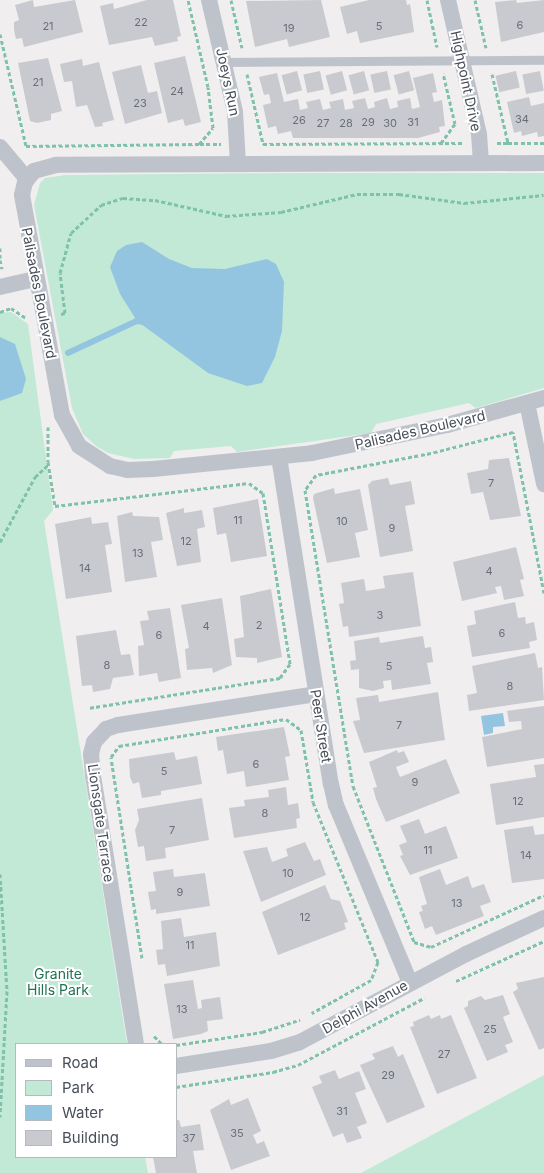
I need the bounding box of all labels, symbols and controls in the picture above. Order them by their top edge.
house number: 22 [134,15,148,29]
house number: 6 [517,18,523,32]
house number: 21 [42,19,54,33]
house number: 5 [376,19,382,33]
house number: 19 [283,21,295,35]
street label: Highpoint Drive [447,29,485,133]
street label: Joeys Run [213,46,243,118]
house number: 21 [32,75,44,89]
house number: 24 [170,84,184,98]
house number: 23 [133,96,147,110]
house number: 34 [515,112,529,126]
house number: 26 [292,113,306,127]
house number: 29 [361,115,375,129]
house number: 31 [407,115,419,129]
house number: 27 [317,116,329,130]
house number: 28 [339,116,353,130]
house number: 30 [383,116,397,130]
street label: Palisades Boulevard [18,226,60,360]
street label: Palisades Boulevard [353,407,487,453]
house number: 7 [488,476,494,490]
house number: 11 [234,513,242,527]
house number: 10 [336,514,348,528]
house number: 9 [389,521,395,535]
house number: 12 [180,534,192,548]
house number: 13 [132,546,144,560]
house number: 14 [79,561,91,575]
house number: 4 [485,564,493,578]
house number: 3 [377,608,383,622]
house number: 2 [256,618,262,632]
house number: 4 [202,619,210,633]
house number: 6 [499,626,505,640]
house number: 6 [156,628,162,642]
house number: 8 [104,658,110,672]
house number: 5 [386,659,392,673]
house number: 8 [507,679,513,693]
street label: Peer Street [307,688,335,764]
house number: 7 [396,718,402,732]
house number: 6 [253,757,259,771]
street label: Lionsgate Terrace [84,763,118,883]
house number: 5 [161,764,167,778]
house number: 9 [412,775,418,789]
house number: 12 [512,794,524,808]
house number: 8 [262,806,268,820]
house number: 7 [169,823,175,837]
house number: 11 [424,843,432,857]
house number: 14 [520,848,532,862]
house number: 10 [282,866,294,880]
house number: 9 [177,885,183,899]
house number: 13 [451,896,463,910]
house number: 12 [299,910,311,924]
house number: 11 [186,938,194,952]
park label: Granite Hills Park [27,966,89,999]
street label: Delphi Avenue [319,977,411,1037]
house number: 13 [176,1002,188,1016]
house number: 25 [483,1022,497,1036]
legend [15,1043,178,1158]
house number: 27 [438,1047,450,1061]
text: Road [62,1053,98,1072]
house number: 29 [381,1068,395,1082]
text: Park [62,1078,94,1097]
text: Water [62,1103,104,1122]
house number: 31 [336,1104,348,1118]
house number: 35 [230,1126,244,1140]
text: Building [62,1128,119,1147]
house number: 37 [182,1131,196,1145]

